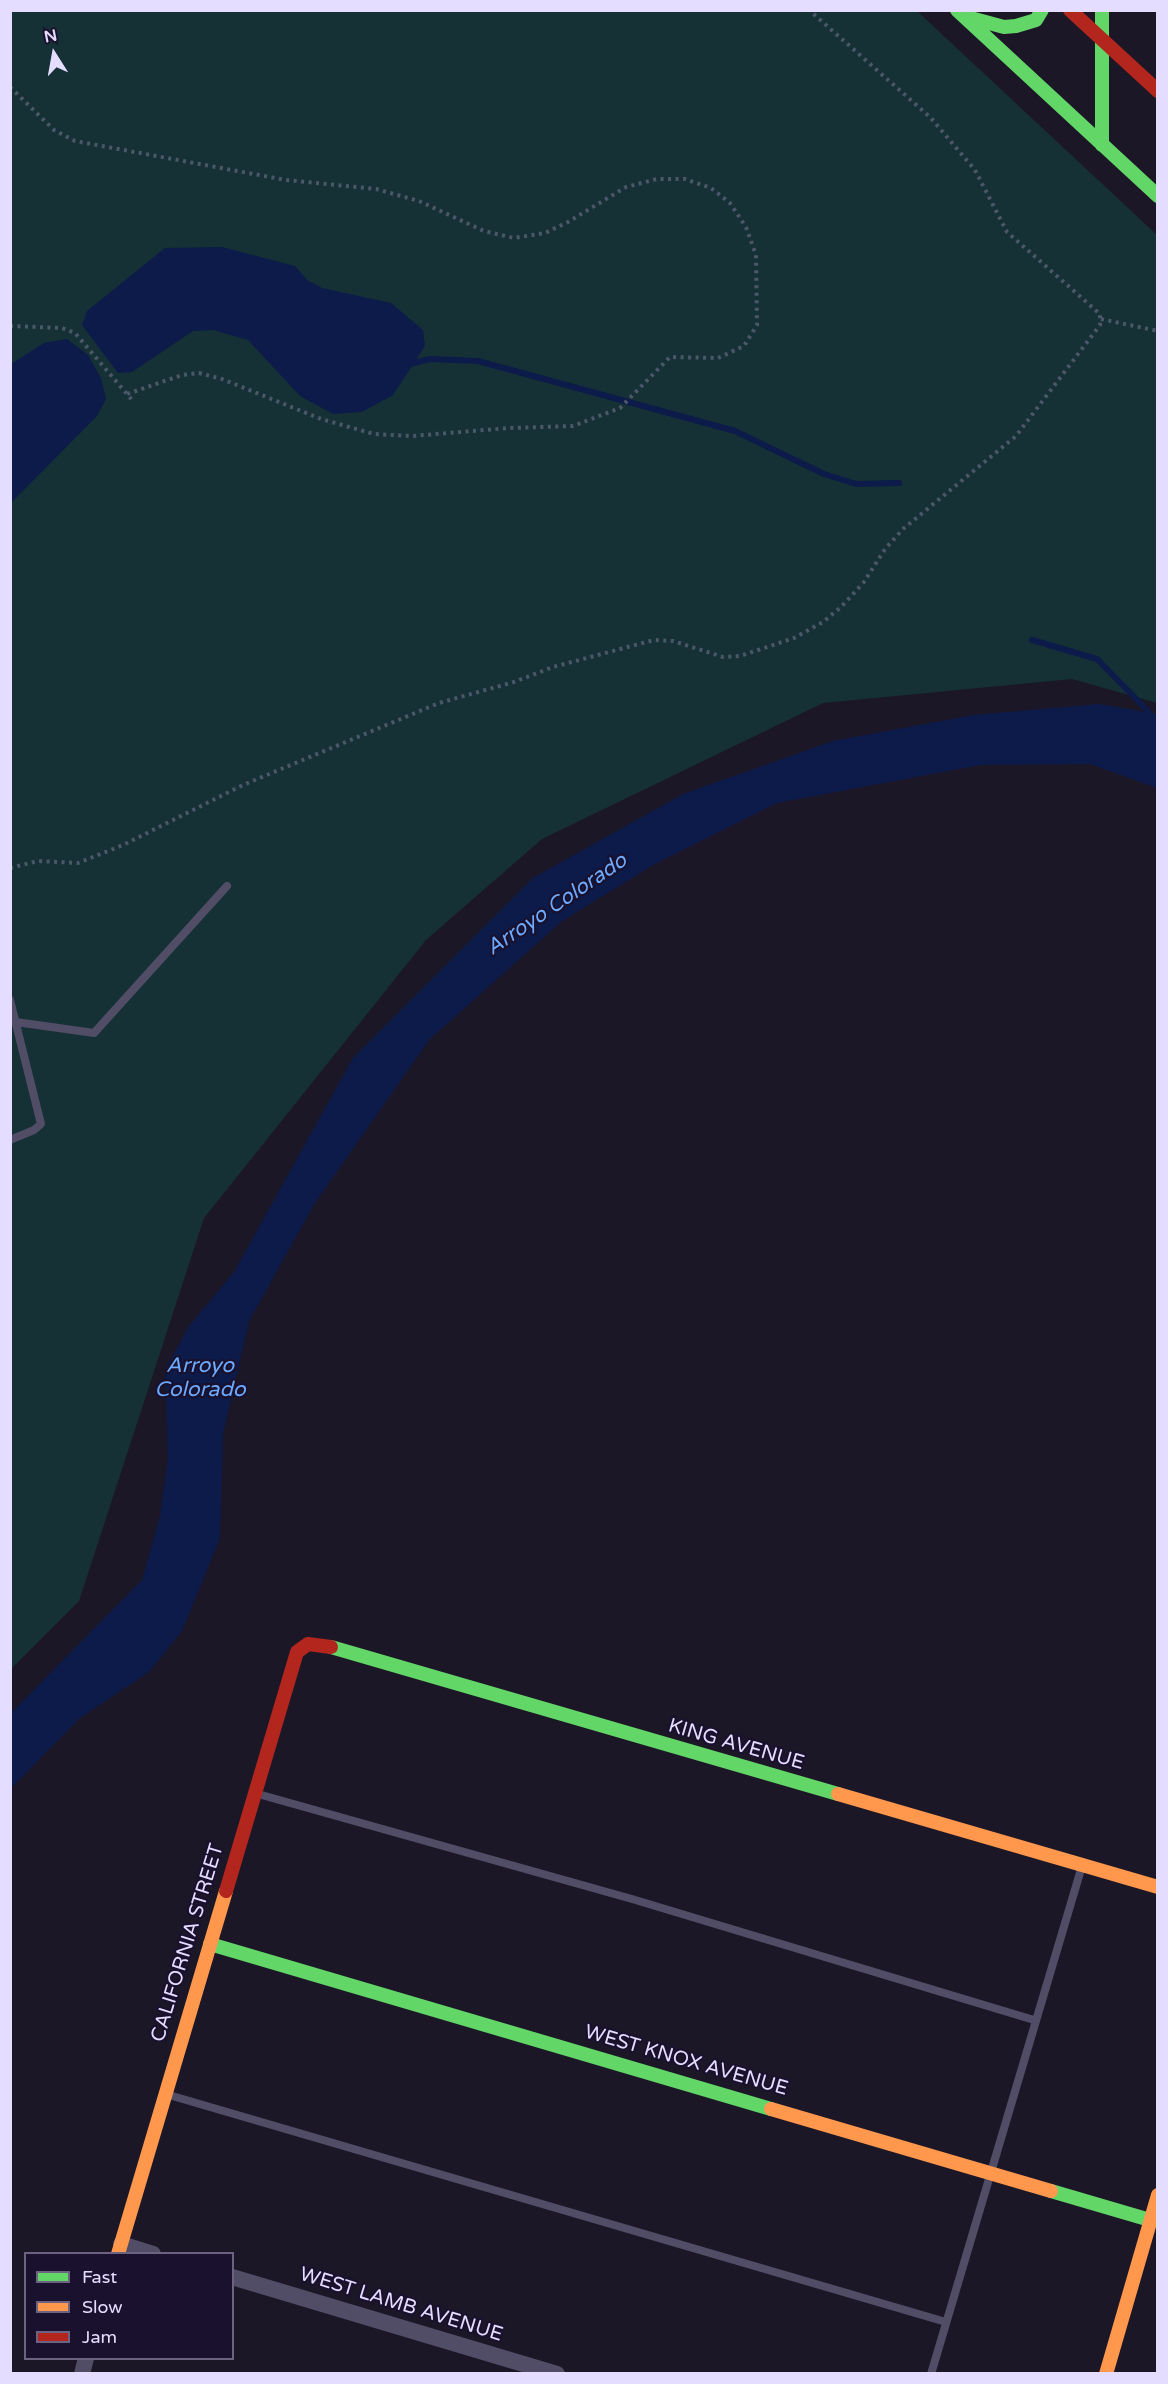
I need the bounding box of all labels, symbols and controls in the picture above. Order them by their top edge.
north arrow [24,24,84,84]
text: N [42,25,59,47]
water label: Arroyo Colorado [482,849,632,961]
water label: Arroyo Colorado [155,1353,245,1403]
street label: KING AVENUE [665,1714,807,1776]
street label: CALIFORNIA STREET [146,1841,230,2045]
street label: WEST KNOX AVENUE [582,2020,790,2102]
legend [24,2252,234,2360]
street label: WEST LAMB AVENUE [297,2263,505,2347]
text: Fast [82,2266,117,2288]
text: Slow [82,2296,123,2318]
text: Jam [82,2326,117,2348]

